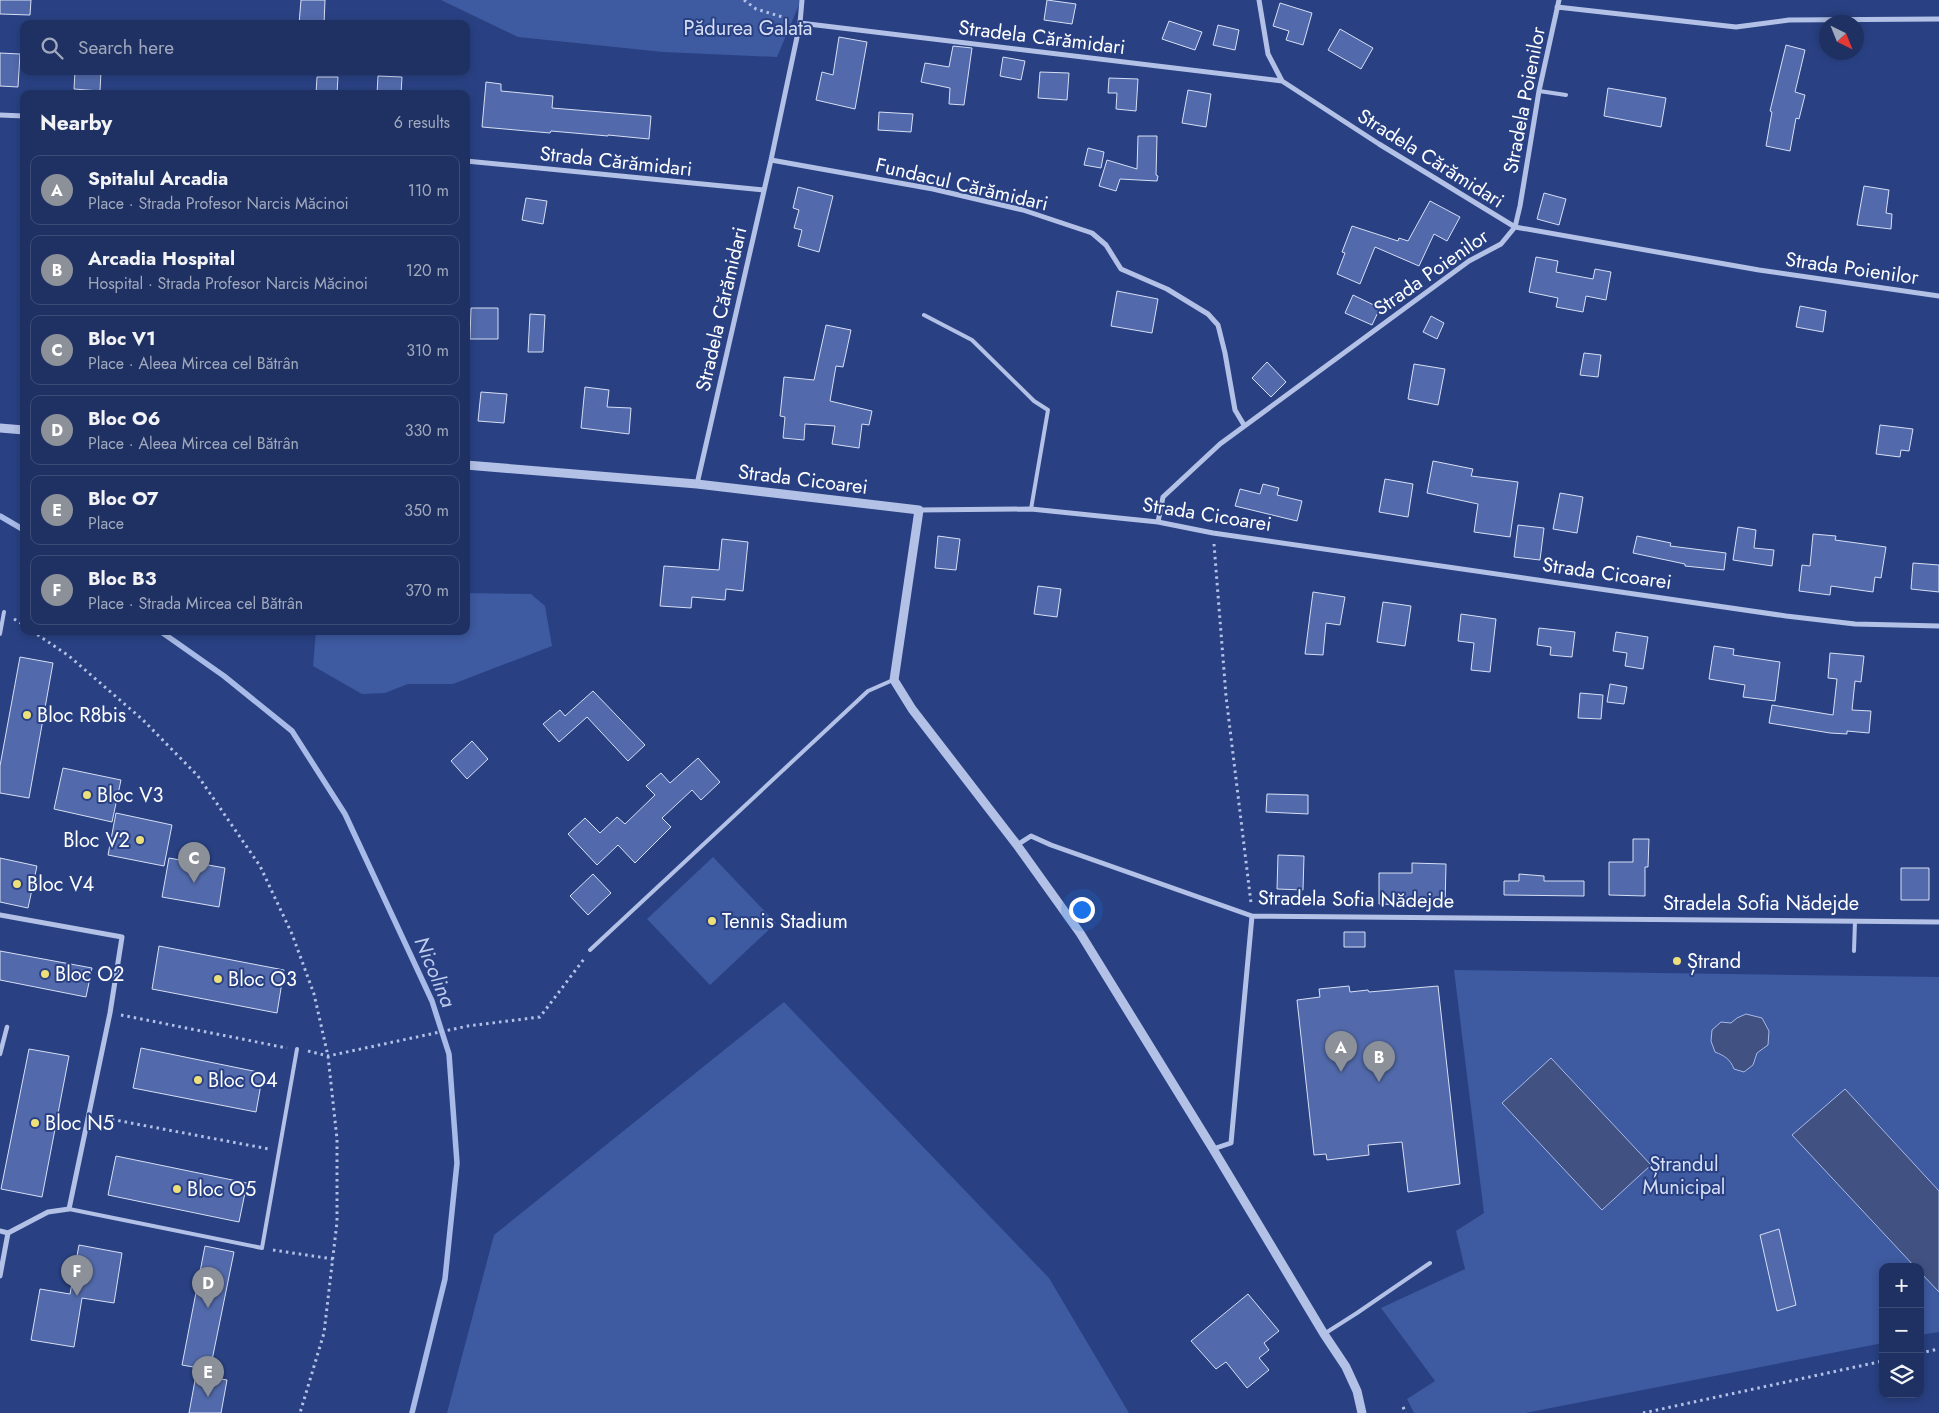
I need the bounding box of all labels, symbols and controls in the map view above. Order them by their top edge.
street label: Stradela Cărămidari [957,13,1127,62]
park label: Pădurea Galata [684,14,812,43]
north arrow [1819,15,1864,60]
search box [20,20,470,75]
street label: Stradela Poienilor [1496,24,1553,176]
icon: search [38,34,66,62]
text: Search here [78,34,174,61]
street label: Stradela Cărămidari [1352,102,1510,215]
text: Nearby [40,108,112,138]
text: 6 results [394,111,450,134]
street label: Strada Cărămidari [538,139,694,184]
street label: Fundacul Cărămidari [873,151,1051,218]
text: Spitalul Arcadia [88,165,228,192]
text: A [51,179,63,202]
text: 110 m [408,179,449,202]
text: Place · Strada Profesor Narcis Măcinoi [88,192,349,215]
street label: Strada Poienilor [1368,222,1495,323]
street label: Stradela Cărămidari [688,224,755,394]
text: Arcadia Hospital [88,245,235,272]
street label: Strada Poienilor [1784,245,1920,292]
text: B [52,259,62,282]
text: 120 m [406,259,449,282]
text: Hospital · Strada Profesor Narcis Măcinoi [88,272,368,295]
text: Bloc V1 [88,325,156,352]
text: C [51,339,63,362]
text: 310 m [406,339,449,362]
text: Place · Aleea Mircea cel Bătrân [88,352,299,375]
text: Bloc O6 [88,405,160,432]
text: D [51,419,63,442]
text: 330 m [405,419,449,442]
text: Place · Aleea Mircea cel Bătrân [88,432,299,455]
street label: Strada Cicoarei [736,457,869,502]
text: Bloc O7 [88,485,159,512]
street label: Strada Cicoarei [1140,490,1274,539]
text: E [52,499,62,522]
text: 350 m [404,499,449,522]
text: Place [88,512,124,535]
street label: Strada Cicoarei [1540,550,1673,597]
text: Bloc B3 [88,565,156,592]
text: F [53,579,61,602]
text: 370 m [405,579,449,602]
text: Place · Strada Mircea cel Bătrân [88,592,303,615]
place label: Bloc R8bis [37,701,126,730]
marker: Bloc R8bis [21,709,33,721]
place label: Bloc V3 [97,781,163,810]
marker: Bloc V3 [81,789,93,801]
place label: Bloc V2 [63,826,130,855]
marker: Bloc V2 [134,834,146,846]
pin: C [178,842,210,883]
place label: Bloc V4 [27,870,94,899]
marker: Bloc V4 [11,878,23,890]
street label: Stradela Sofia Nădejde [1258,883,1454,916]
street label: Stradela Sofia Nădejde [1663,889,1859,918]
your location [1069,897,1095,923]
place label: Tennis Stadium [722,907,848,936]
marker: Tennis Stadium [706,915,718,927]
water label: Nicolina [407,932,463,1012]
place label: Ștrand [1687,947,1741,976]
marker: Ștrand [1671,955,1683,967]
place label: Bloc O2 [55,960,124,989]
place label: Bloc O3 [228,965,297,994]
marker: Bloc O2 [39,968,51,980]
marker: Bloc O3 [212,973,224,985]
pin: A [1325,1031,1357,1072]
pin: B [1363,1041,1395,1082]
place label: Bloc O4 [208,1066,278,1095]
marker: Bloc O4 [192,1074,204,1086]
place label: Bloc N5 [45,1109,114,1138]
marker: Bloc N5 [29,1117,41,1129]
park label: Ștrandul Municipal [1643,1150,1725,1202]
place label: Bloc O5 [187,1175,256,1204]
marker: Bloc O5 [171,1183,183,1195]
pin: F [61,1255,93,1296]
map controls [1879,1263,1924,1398]
button: + [1879,1263,1924,1308]
pin: D [192,1267,224,1308]
button: − [1879,1308,1924,1353]
button: layers [1879,1353,1924,1398]
pin: E [192,1356,224,1397]

